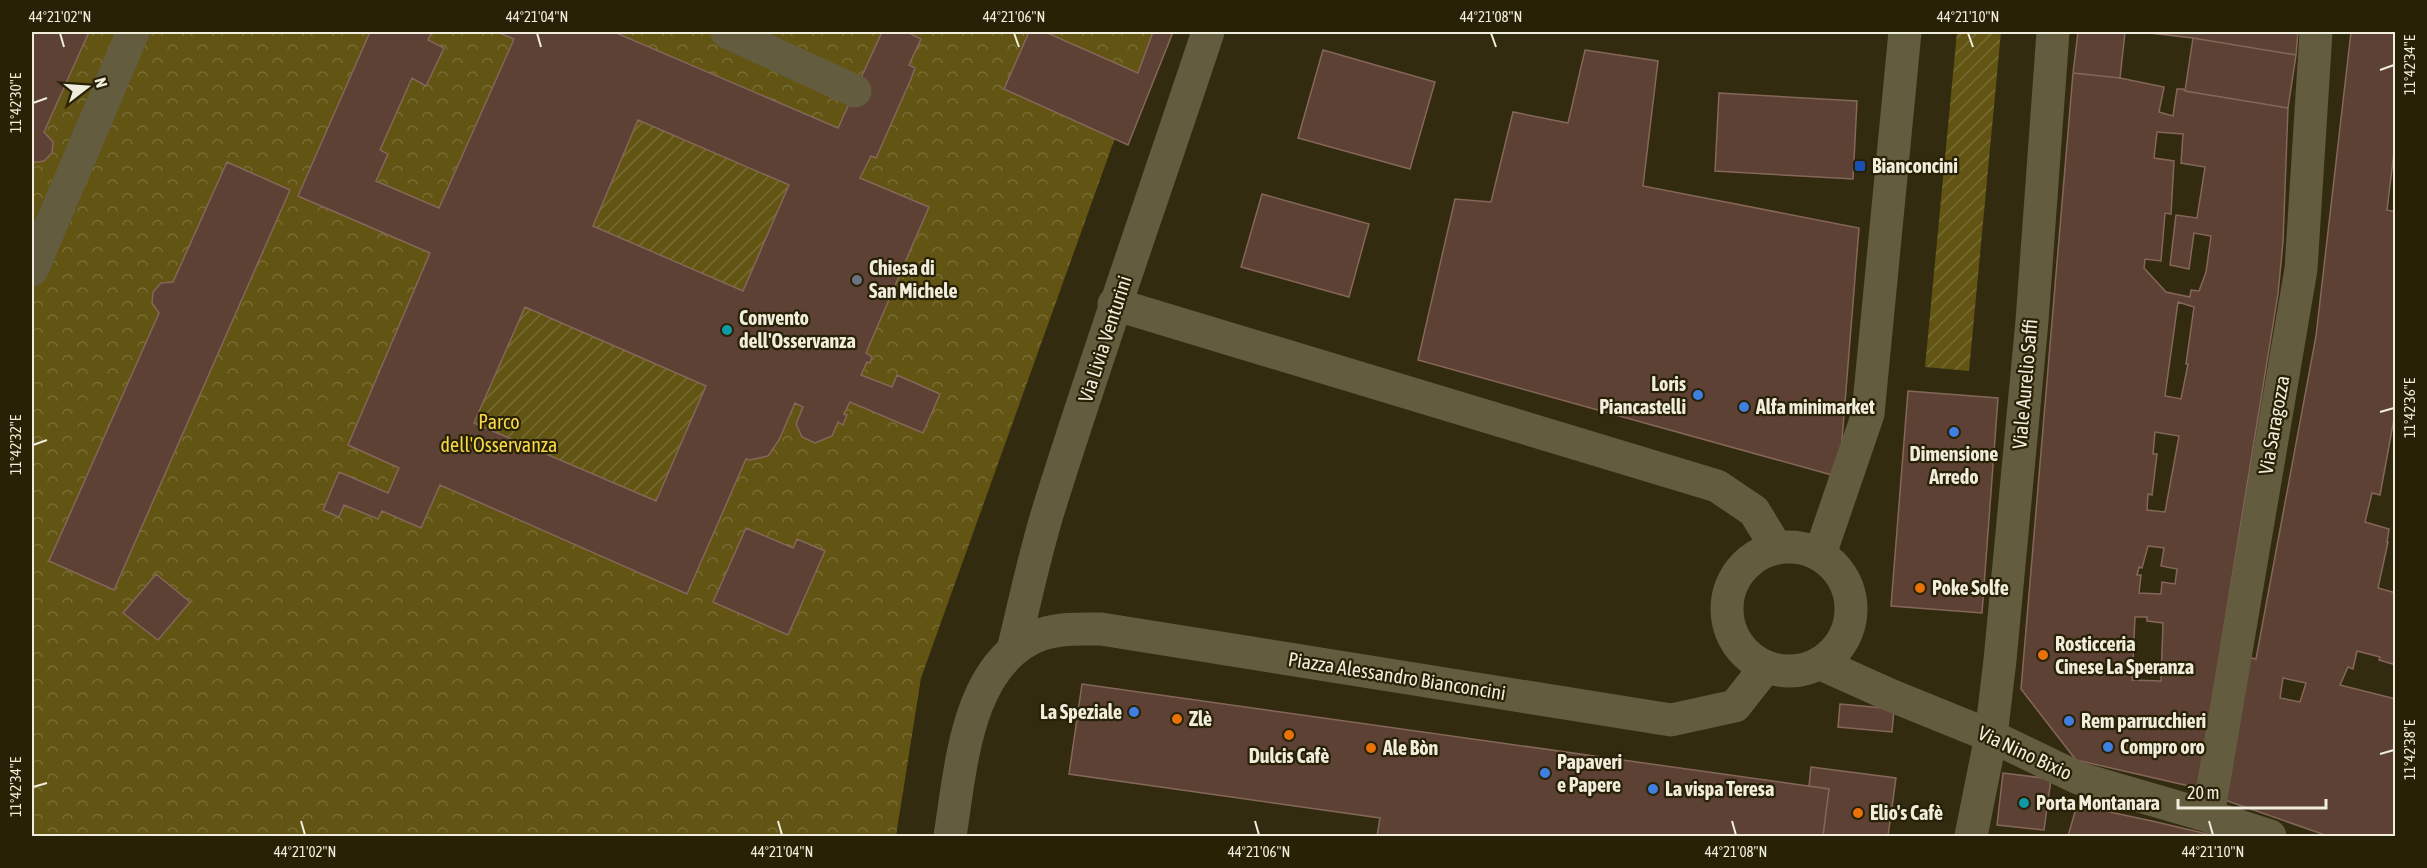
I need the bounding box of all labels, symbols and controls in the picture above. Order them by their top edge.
text: 44°21'02"N [29,8,91,25]
text: 44°21'04"N [506,8,568,25]
text: 44°21'06"N [983,8,1045,25]
text: 44°21'08"N [1460,8,1522,25]
text: 44°21'10"N [1937,8,1999,25]
text: 11°42'34"E [2401,34,2418,95]
north arrow [57,57,117,117]
text: 11°42'30"E [7,72,24,133]
text: N [91,75,111,90]
place label: Bianconcini [1872,154,1958,177]
marker: Bianconcini [1853,159,1867,173]
place label: Chiesa di San Michele [869,256,958,302]
marker: Chiesa di San Michele [850,273,864,287]
street label: Via Livia Venturini [1073,273,1136,405]
place label: Convento dell'Osservanza [739,306,856,352]
street label: Viale Aurelio Saffi [2007,318,2042,450]
marker: Convento dell'Osservanza [720,323,734,337]
place label: Loris Piancastelli [1599,372,1686,418]
street label: Via Saragozza [2253,374,2294,476]
text: 11°42'36"E [2401,377,2418,438]
marker: Loris Piancastelli [1691,388,1705,402]
place label: Alfa minimarket [1755,395,1875,418]
marker: Alfa minimarket [1737,400,1751,414]
park label: Parco dell'Osservanza [441,410,557,456]
text: 11°42'32"E [7,414,24,475]
marker: Dimensione Arredo [1947,425,1961,439]
place label: Dimensione Arredo [1910,442,1998,488]
place label: Poke Solfe [1932,576,2009,599]
marker: Poke Solfe [1913,581,1927,595]
place label: Rosticceria Cinese La Speranza [2055,632,2194,678]
street label: Piazza Alessandro Bianconcini [1287,647,1508,704]
marker: Rosticceria Cinese La Speranza [2036,648,2050,662]
place label: La Speziale [1040,700,1122,723]
marker: La Speziale [1127,705,1141,719]
place label: Zlè [1189,707,1212,730]
place label: Rem parrucchieri [2081,709,2206,732]
marker: Zlè [1170,712,1184,726]
marker: Rem parrucchieri [2062,714,2076,728]
text: 11°42'38"E [2401,719,2418,780]
street label: Via Nino Bixio [1975,721,2076,784]
marker: Dulcis Cafè [1282,728,1296,742]
place label: Compro oro [2120,735,2205,758]
place label: Ale Bòn [1382,736,1438,759]
marker: Compro oro [2101,740,2115,754]
marker: Ale Bòn [1364,741,1378,755]
place label: Dulcis Cafè [1249,744,1329,767]
place label: Papaveri e Papere [1557,750,1622,796]
text: 11°42'34"E [7,756,24,817]
marker: Papaveri e Papere [1538,766,1552,780]
scale bar [2178,772,2326,810]
place label: La vispa Teresa [1665,777,1774,800]
marker: La vispa Teresa [1646,782,1660,796]
text: 20 m [2187,782,2219,803]
place label: Porta Montanara [2036,791,2160,814]
marker: Porta Montanara [2017,796,2031,810]
place label: Elio's Cafè [1870,801,1943,824]
marker: Elio's Cafè [1851,806,1865,820]
text: 44°21'02"N [274,843,336,860]
text: 44°21'04"N [751,843,813,860]
text: 44°21'06"N [1228,843,1290,860]
text: 44°21'08"N [1705,843,1767,860]
text: 44°21'10"N [2182,843,2244,860]

